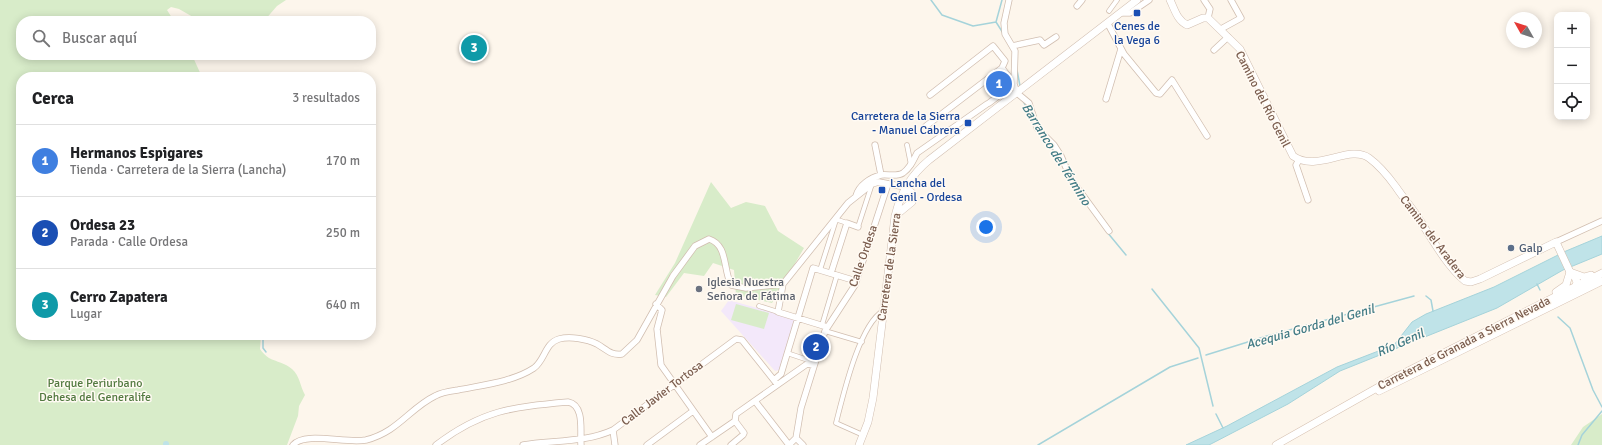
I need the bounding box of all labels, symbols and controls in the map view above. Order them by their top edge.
marker: Cenes de la Vega 6 [1132,8,1142,18]
north arrow [1506,12,1542,48]
map controls [1554,12,1590,120]
button: + [1554,12,1590,48]
search box [16,16,376,60]
place label: Cenes de la Vega 6 [1114,19,1160,48]
icon: search [30,27,52,49]
text: Buscar aquí [62,29,137,47]
pin: 3 [461,33,487,63]
street label: Camino del Río Genil [1232,48,1294,150]
button: − [1554,48,1590,84]
pin: 1 [986,69,1012,99]
button: locate [1554,84,1590,120]
text: Cerca [32,88,74,109]
text: 3 resultados [292,90,360,106]
water label: Barranco del Término [1018,100,1095,210]
place label: Carretera de la Sierra - Manuel Cabrera [851,109,960,138]
marker: Carretera de la Sierra - Manuel Cabrera [963,118,973,128]
text: Hermanos Espigares [70,144,203,162]
text: 1 [41,153,49,169]
text: 170 m [326,153,360,169]
text: Tienda · Carretera de la Sierra (Lancha) [70,162,286,178]
place label: Lancha del Genil - Ordesa [890,176,962,205]
marker: Lancha del Genil - Ordesa [877,185,887,195]
street label: Camino del Aradera [1396,193,1469,282]
street label: Carretera de la Sierra [874,212,905,322]
text: Ordesa 23 [70,216,135,234]
your location [976,217,996,237]
street label: Calle Ordesa [846,223,881,289]
text: 2 [41,225,49,241]
text: 250 m [326,225,360,241]
text: Parada · Calle Ordesa [70,234,188,250]
place label: Galp [1519,241,1543,256]
marker: Galp [1506,243,1516,253]
place label: Iglesia Nuestra Señora de Fátima [707,275,796,304]
marker: Iglesia Nuestra Señora de Fátima [694,284,704,294]
text: Cerro Zapatera [70,288,168,306]
street label: Carretera de Granada a Sierra Nevada [1375,293,1553,394]
text: 3 [41,297,49,313]
text: 640 m [326,297,360,313]
water label: Acequia Gorda del Genil [1244,301,1377,353]
text: Lugar [70,306,102,322]
water label: Río Genil [1374,325,1428,360]
pin: 2 [803,332,829,362]
street label: Calle Javier Tortosa [618,358,706,429]
park label: Parque Periurbano Dehesa del Generalife [39,376,151,405]

